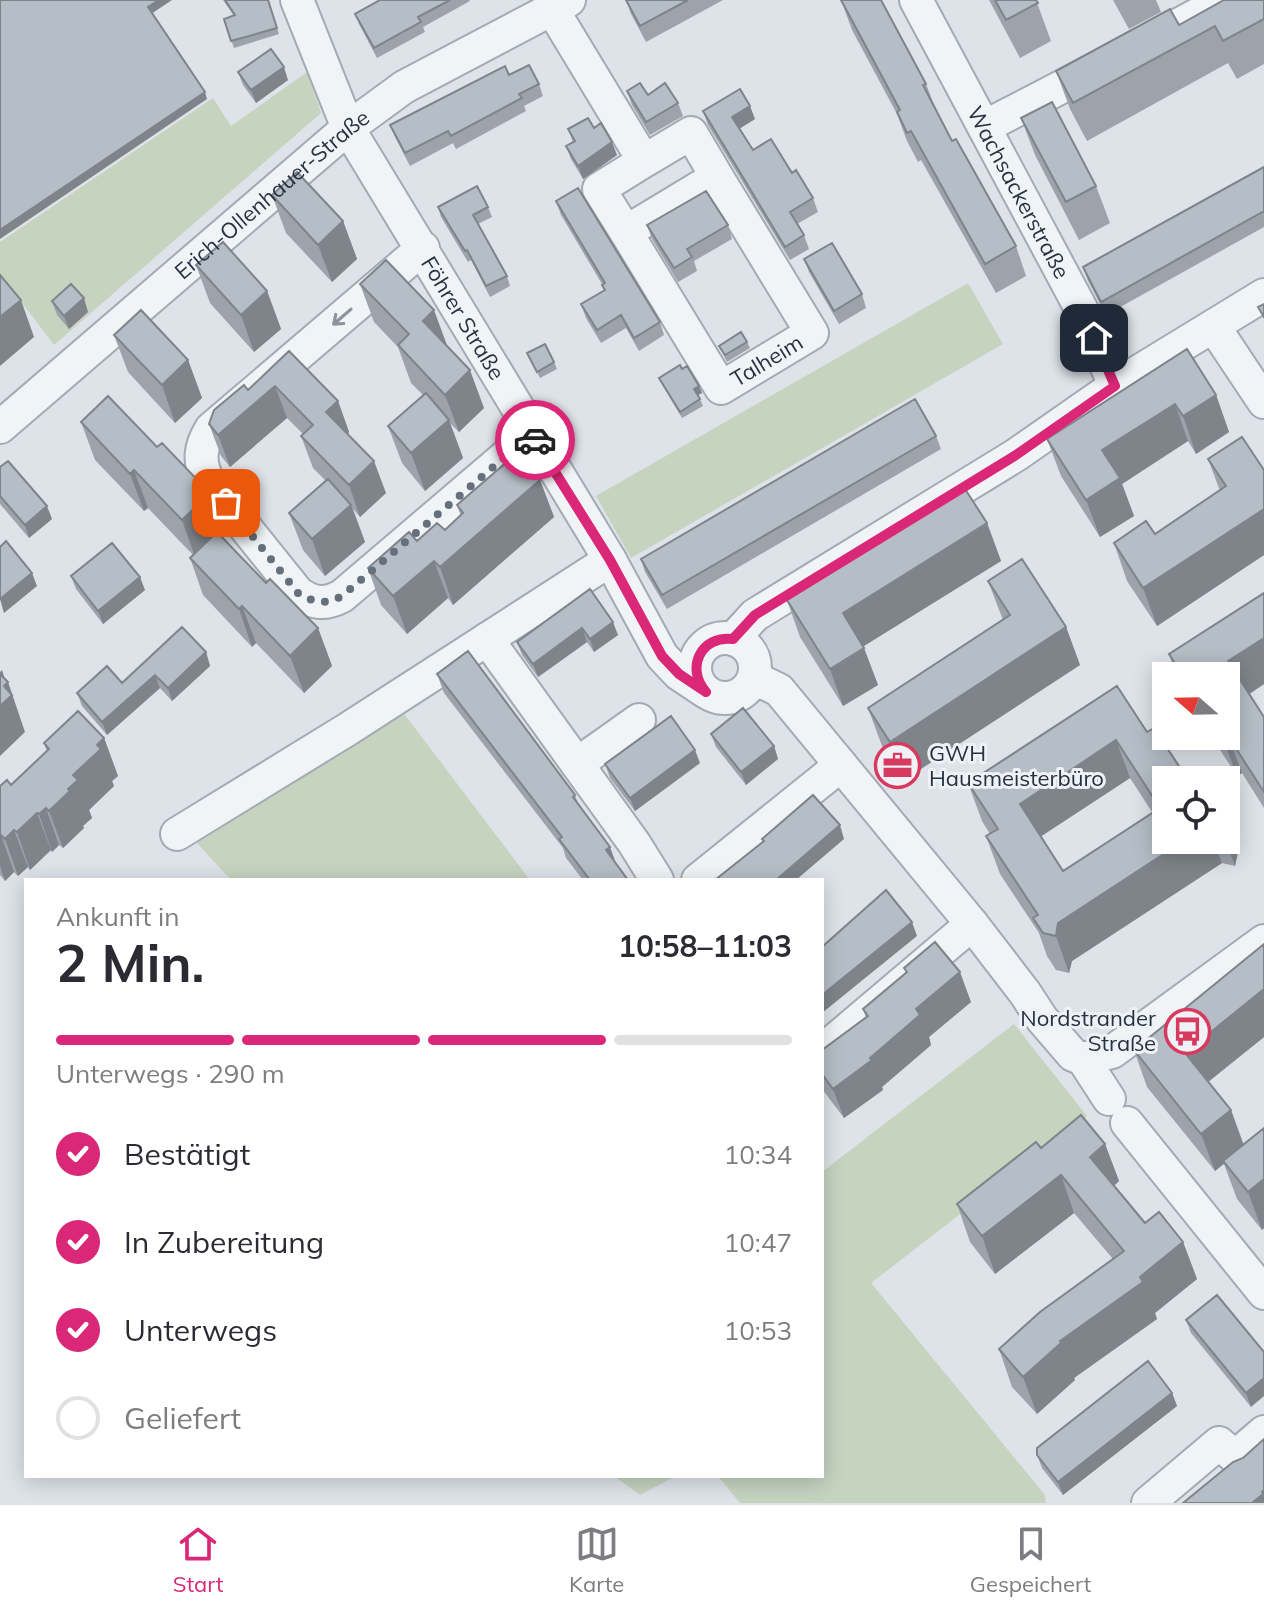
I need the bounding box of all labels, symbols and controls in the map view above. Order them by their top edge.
street label: Wachsackerstraße [961,101,1076,283]
street label: Erich-Ollenhauer-Straße [169,103,375,285]
street label: Föhrer Straße [415,251,511,385]
pin [1060,304,1128,372]
one-way arrow [332,308,353,326]
icon: home [1072,316,1116,360]
street label: Talheim [725,328,808,393]
courier [495,400,575,480]
icon: car [513,418,557,462]
pin [192,469,260,537]
icon: bag [204,481,248,525]
north arrow [1152,662,1240,750]
map controls [1152,662,1240,854]
place label: GWH Hausmeisterbüro [929,739,1104,792]
office icon: GWH Hausmeisterbüro [874,742,922,790]
button: locate [1152,766,1240,854]
text: Ankunft in [56,900,179,933]
text: 10:58–11:03 [618,927,792,965]
text: 2 Min. [56,930,205,995]
place label: Nordstrander Straße [1020,1004,1156,1057]
bus stop icon: Nordstrander Straße [1163,1007,1211,1055]
text: Unterwegs · 290 m [56,1057,285,1090]
icon: check [56,1132,100,1176]
text: Bestätigt [124,1135,250,1173]
text: 10:34 [724,1138,792,1171]
icon: check [56,1220,100,1264]
text: In Zubereitung [124,1223,324,1261]
text: 10:47 [724,1226,792,1259]
icon: check [56,1308,100,1352]
text: Unterwegs [124,1311,277,1349]
text: 10:53 [724,1314,792,1347]
text: Geliefert [124,1399,241,1437]
tab: Start [173,1522,224,1598]
tab: Karte [569,1522,624,1598]
tab: Gespeichert [970,1522,1091,1598]

